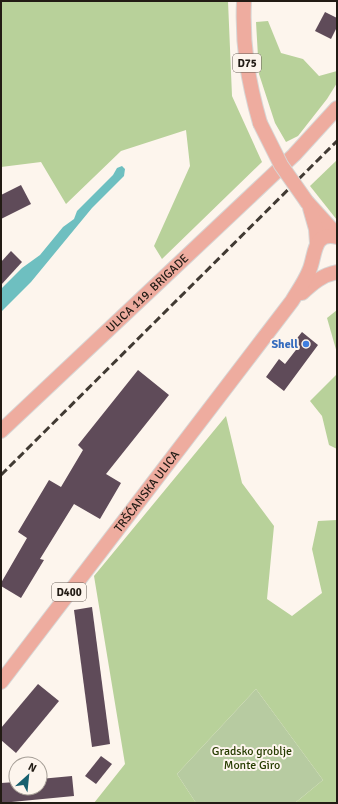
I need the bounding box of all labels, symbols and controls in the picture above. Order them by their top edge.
road number: D75 [233,54,261,72]
street label: ULICA 119. BRIGADE [103,251,192,336]
place label: Shell [271,337,298,352]
marker: Shell [301,339,311,349]
street label: TRŠĆANSKA ULICA [111,447,183,535]
road number: D400 [52,583,86,601]
park label: Gradsko groblje Monte Giro [212,744,292,773]
north arrow [8,756,48,796]
text: N [26,760,39,775]

